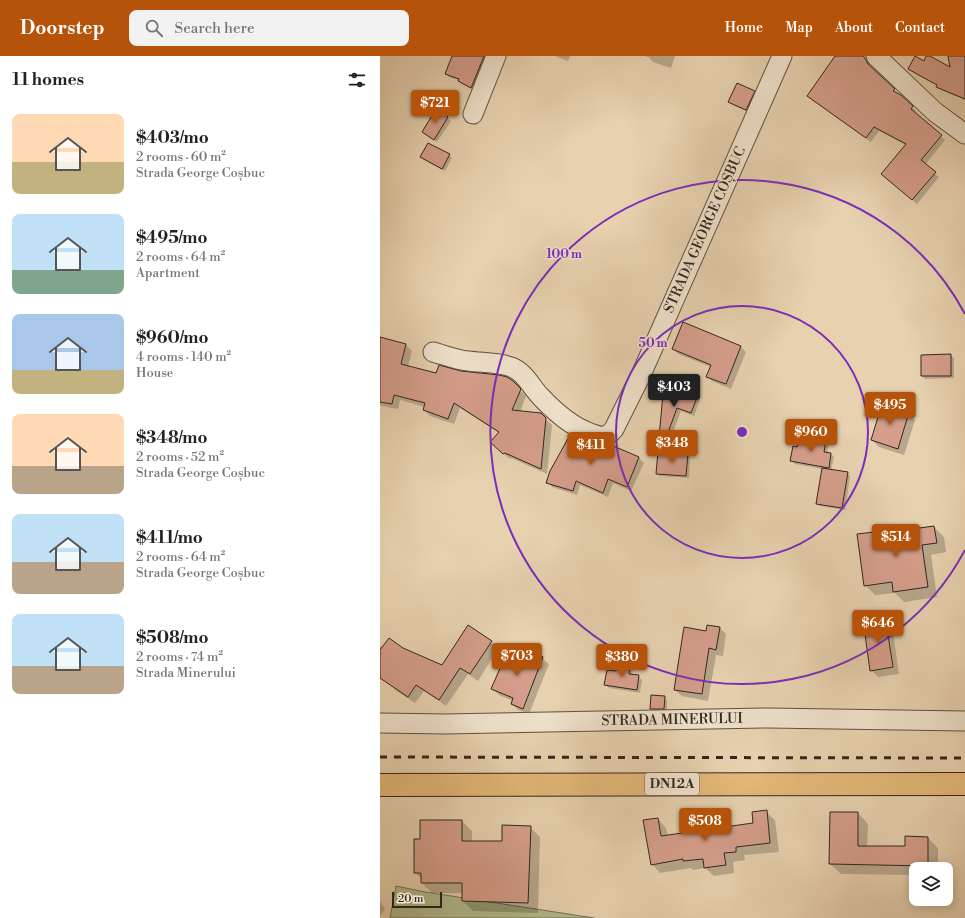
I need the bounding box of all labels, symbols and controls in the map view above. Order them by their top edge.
search box [129,10,409,46]
text: Doorstep [20,16,105,40]
icon: search [143,17,165,39]
text: Search here [175,19,255,38]
text: Home [725,19,763,37]
text: Map [785,19,813,37]
text: About [835,19,873,37]
text: Contact [895,19,945,37]
text: 11 homes [12,69,84,91]
icon: filters [346,69,368,91]
pin: $721 [411,90,459,124]
text: $721 [420,95,450,111]
text: $403/mo [136,127,209,149]
icon: home [44,130,92,178]
street label: STRADA GEORGE COȘBUC [660,144,750,316]
text: 2 rooms · 60 m² [136,149,226,165]
text: Strada George Coșbuc [136,165,265,181]
text: $495/mo [136,227,207,249]
icon: home [44,230,92,278]
text: 100 m [546,247,582,262]
text: 2 rooms · 64 m² [136,249,225,265]
text: Apartment [136,265,200,281]
text: $960/mo [136,327,209,349]
icon: home [44,330,92,378]
text: 50 m [638,336,668,351]
text: 4 rooms · 140 m² [136,349,231,365]
text: House [136,365,173,381]
pin: $403 [650,374,698,408]
text: $403 [657,379,691,395]
pin: $495 [866,392,914,426]
text: $495 [874,397,906,413]
pin: $960 [787,419,835,453]
text: $960 [794,424,828,440]
centre of rings [735,425,749,439]
text: $348/mo [136,427,208,449]
icon: home [44,430,92,478]
pin: $348 [648,430,696,464]
pin: $411 [567,432,615,466]
text: $348 [656,435,688,451]
text: $411 [576,437,606,453]
text: 2 rooms · 52 m² [136,449,224,465]
text: Strada George Coșbuc [136,465,265,481]
pin: $514 [872,524,920,558]
text: $411/mo [136,527,203,549]
text: $514 [881,529,911,545]
icon: home [44,530,92,578]
text: 2 rooms · 64 m² [136,549,225,565]
text: Strada George Coșbuc [136,565,265,581]
pin: $646 [854,610,902,644]
text: $646 [861,615,895,631]
text: $508/mo [136,627,209,649]
icon: home [44,630,92,678]
pin: $703 [493,643,541,677]
pin: $380 [598,644,646,678]
text: $703 [501,648,533,664]
text: 2 rooms · 74 m² [136,649,223,665]
text: $380 [605,649,639,665]
text: Strada Minerului [136,665,236,681]
street label: STRADA MINERULUI [601,710,744,730]
road number: DN12A [645,773,699,795]
pin: $508 [681,808,729,842]
text: $508 [688,813,722,829]
map controls [909,862,953,906]
button: layers [909,862,953,906]
scale bar [392,890,442,909]
text: 20 m [398,892,423,906]

